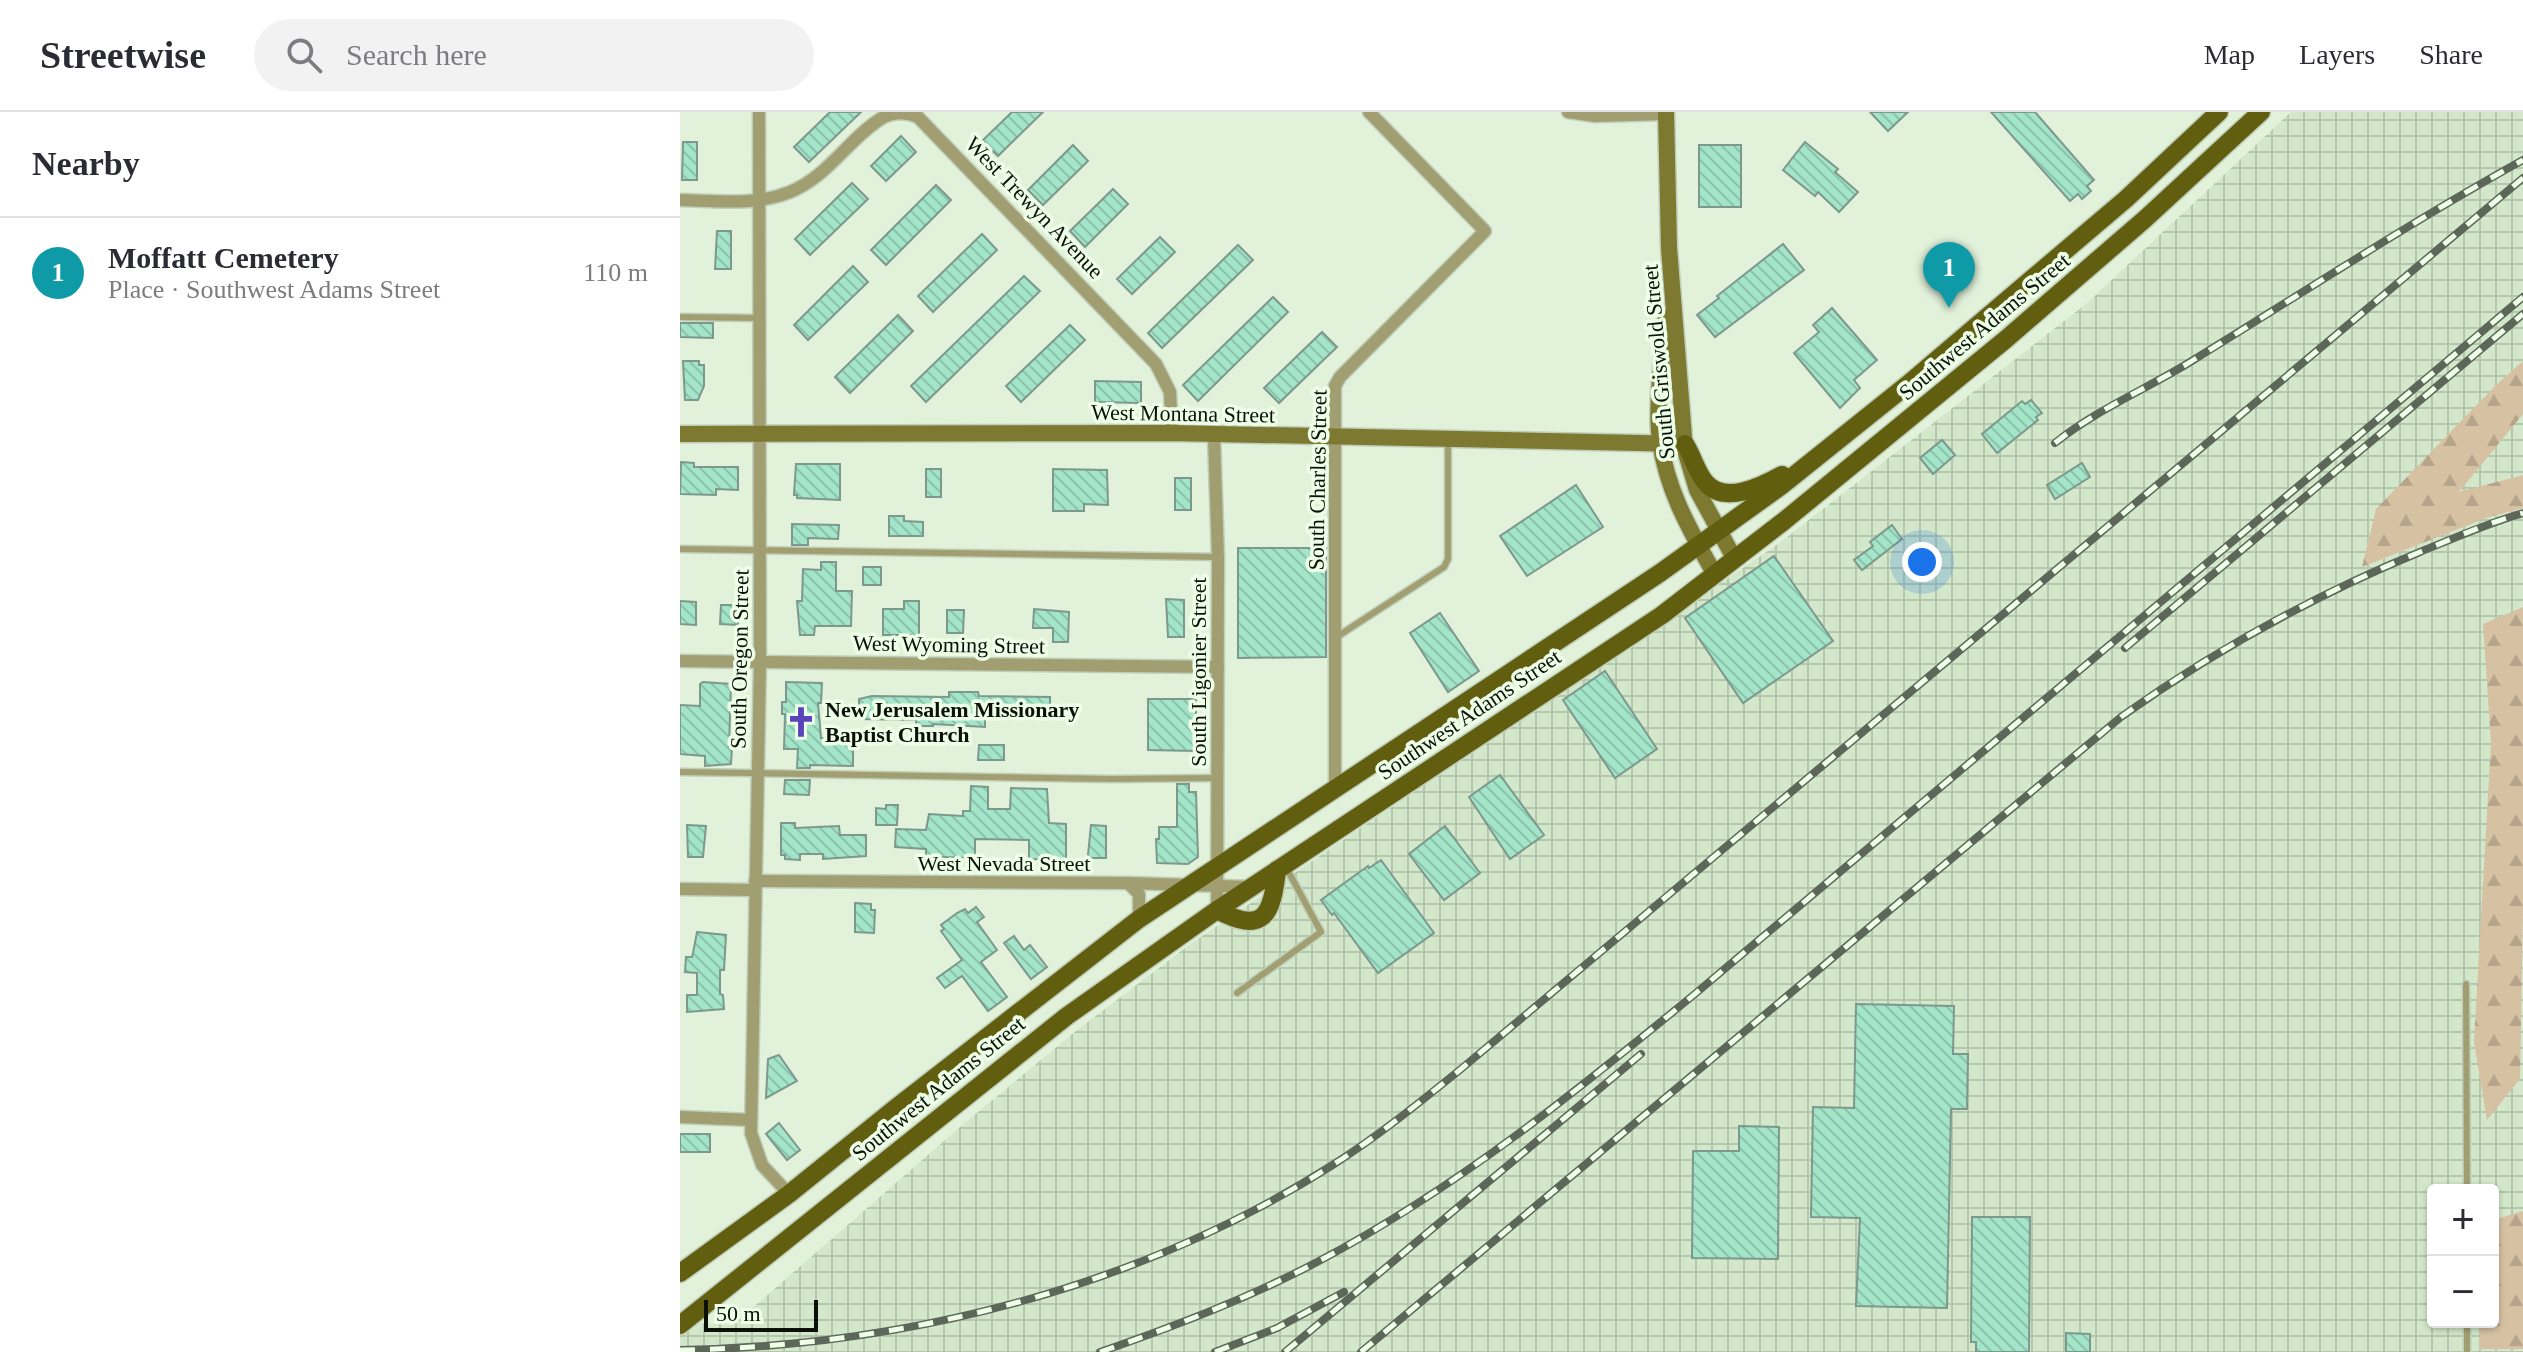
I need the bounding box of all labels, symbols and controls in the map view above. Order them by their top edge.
search box [254,19,814,91]
icon: search [282,33,326,77]
text: Streetwise [40,34,206,76]
text: Search here [346,38,487,71]
text: Map [2204,39,2255,70]
text: Layers [2299,39,2375,70]
text: Share [2419,39,2483,70]
street label: West Trewyn Avenue [961,131,1109,283]
text: Nearby [32,145,140,182]
text: Moffatt Cemetery [108,241,339,274]
pin: 1 [1923,242,1975,308]
street label: Southwest Adams Street [1894,248,2075,405]
text: 1 [52,258,65,287]
text: 110 m [583,258,648,287]
street label: South Griswold Street [1638,263,1679,460]
text: Place · Southwest Adams Street [108,275,440,304]
street label: South Charles Street [1303,389,1332,571]
street label: West Montana Street [1091,399,1275,428]
your location [1902,542,1942,582]
street label: South Oregon Street [725,569,754,749]
street label: South Ligonier Street [1186,577,1211,767]
street label: West Wyoming Street [853,630,1045,659]
street label: Southwest Adams Street [1373,644,1565,785]
place label: New Jerusalem Missionary Baptist Church [825,697,1079,747]
church icon: New Jerusalem Missionary Baptist Church [784,705,818,739]
street label: West Nevada Street [918,851,1090,876]
street label: Southwest Adams Street [847,1011,1030,1166]
map controls [2427,1184,2499,1328]
button: + [2427,1184,2499,1256]
button: − [2427,1256,2499,1328]
scale bar [704,1296,818,1332]
text: 50 m [716,1301,761,1326]

